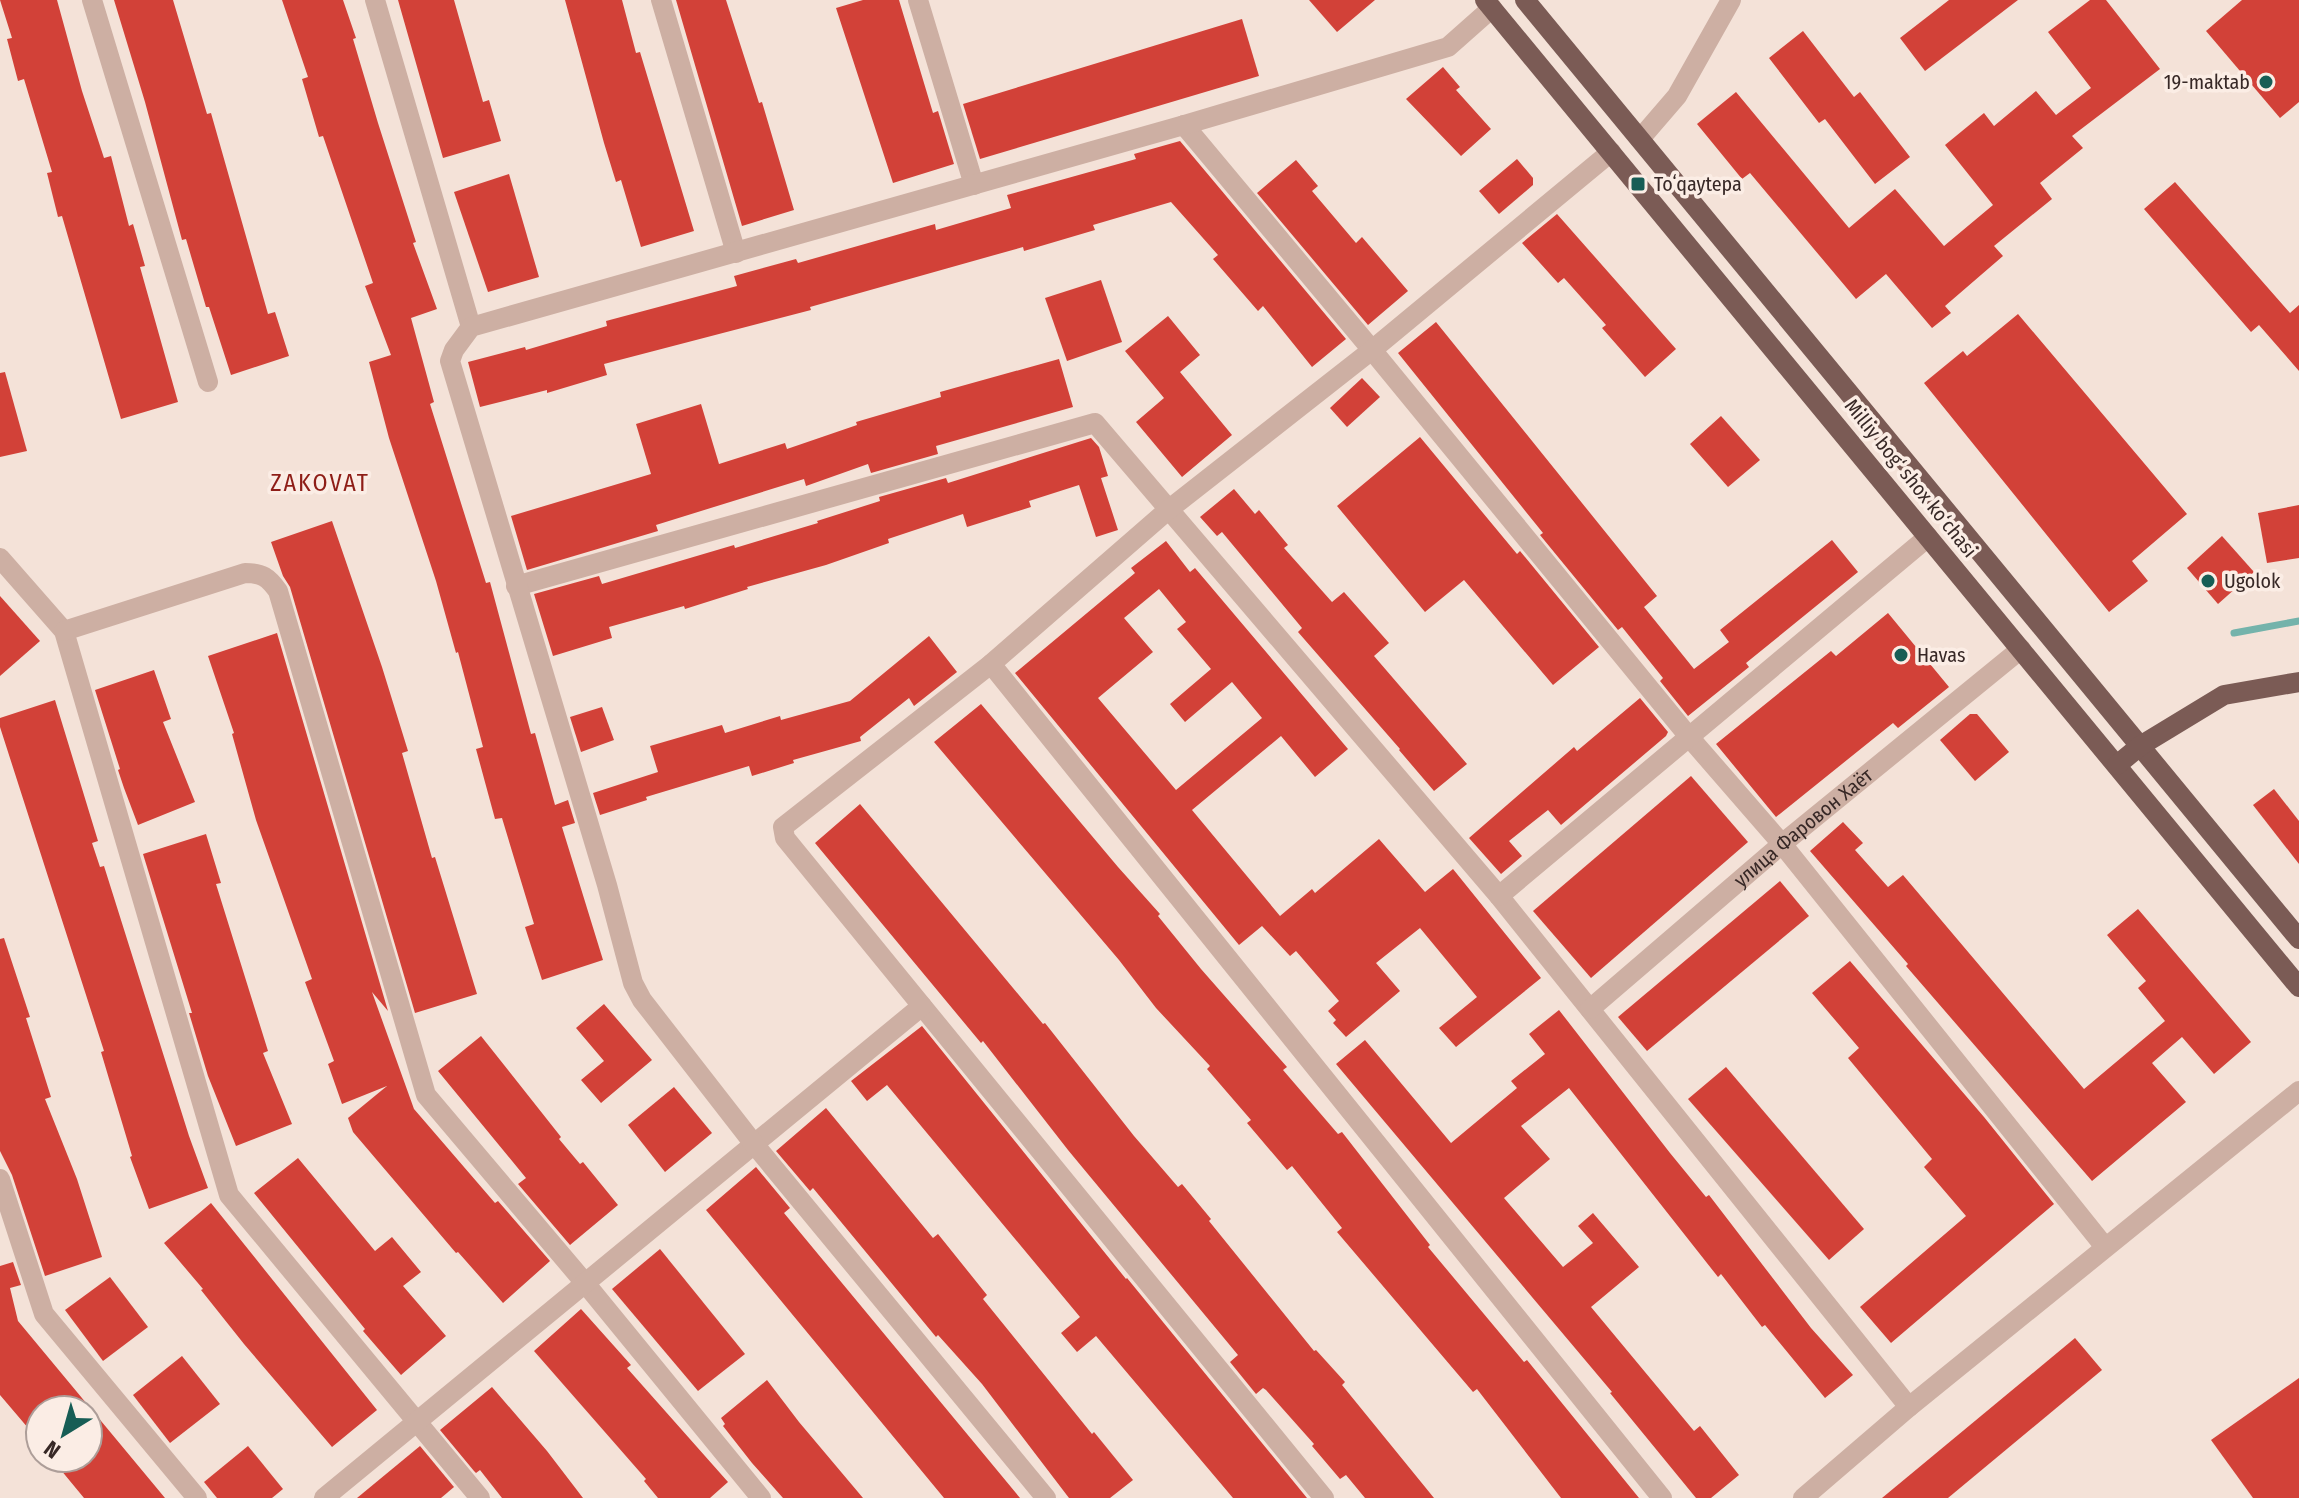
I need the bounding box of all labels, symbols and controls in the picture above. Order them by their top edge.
place label: 19-maktab [2164,70,2250,94]
marker: 19-maktab [2257,73,2275,91]
place label: Toʻqaytepa [1654,172,1742,196]
marker: Toʻqaytepa [1629,175,1647,193]
street label: Milliy bog‘ shox ko‘chasi [1840,394,1982,562]
district label: ZAKOVAT [270,469,370,497]
place label: Ugolok [2224,569,2281,593]
marker: Ugolok [2199,572,2217,590]
place label: Havas [1917,643,1965,667]
marker: Havas [1892,646,1910,664]
street label: улица Фаровон Хаёт [1729,762,1878,892]
north arrow [24,1394,104,1474]
text: N [39,1435,66,1464]

